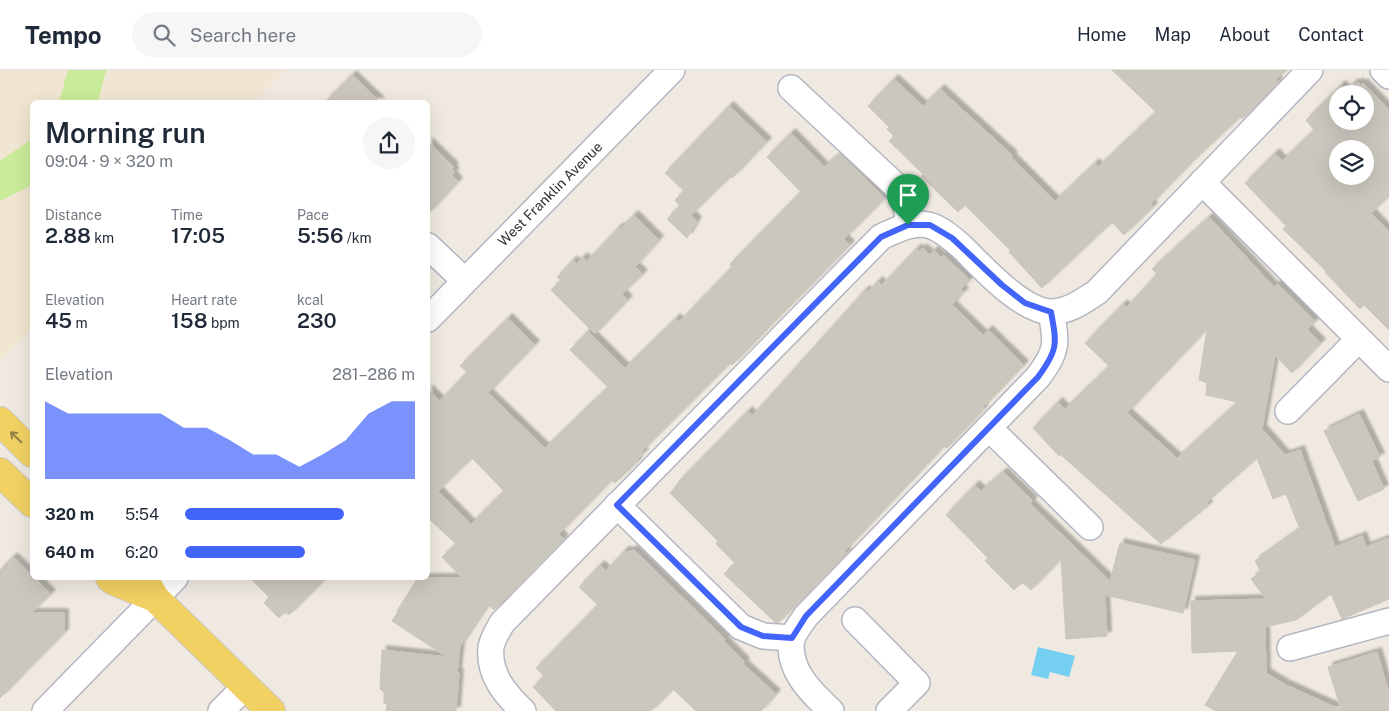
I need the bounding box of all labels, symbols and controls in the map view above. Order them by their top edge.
search box [132,12,482,57]
text: Tempo [25,21,102,49]
icon: search [150,21,178,49]
text: Search here [190,24,296,46]
text: Home [1077,24,1127,45]
text: Map [1155,24,1191,45]
text: About [1219,24,1270,45]
text: Contact [1298,24,1364,45]
map controls [1329,85,1374,185]
button: locate [1329,85,1374,130]
text: Morning run [45,116,206,149]
button: share [363,117,415,169]
street label: West Franklin Avenue [495,138,606,249]
button: layers [1329,140,1374,185]
text: 09:04 · 9 × 320 m [45,152,173,171]
pin [887,174,929,225]
icon: arrive [894,181,922,209]
text: Distance [45,207,102,223]
text: Time [171,207,203,223]
text: Pace [297,207,329,223]
text: 2.88 [45,223,91,248]
text: 17:05 [171,223,225,248]
text: 5:56 [297,223,343,248]
text: km [91,230,114,246]
text: /km [343,230,372,246]
text: Elevation [45,292,104,308]
text: Heart rate [171,292,237,308]
text: kcal [297,292,324,308]
text: 45 [45,308,72,333]
text: 158 [171,308,208,333]
text: 230 [297,308,337,333]
text: m [72,315,88,331]
text: bpm [208,315,240,331]
text: Elevation [45,365,113,384]
text: 281–286 m [332,365,415,384]
one-way arrow [10,431,23,443]
text: 320 m [45,505,94,524]
text: 5:54 [125,505,159,524]
text: 640 m [45,543,94,562]
text: 6:20 [125,543,158,562]

